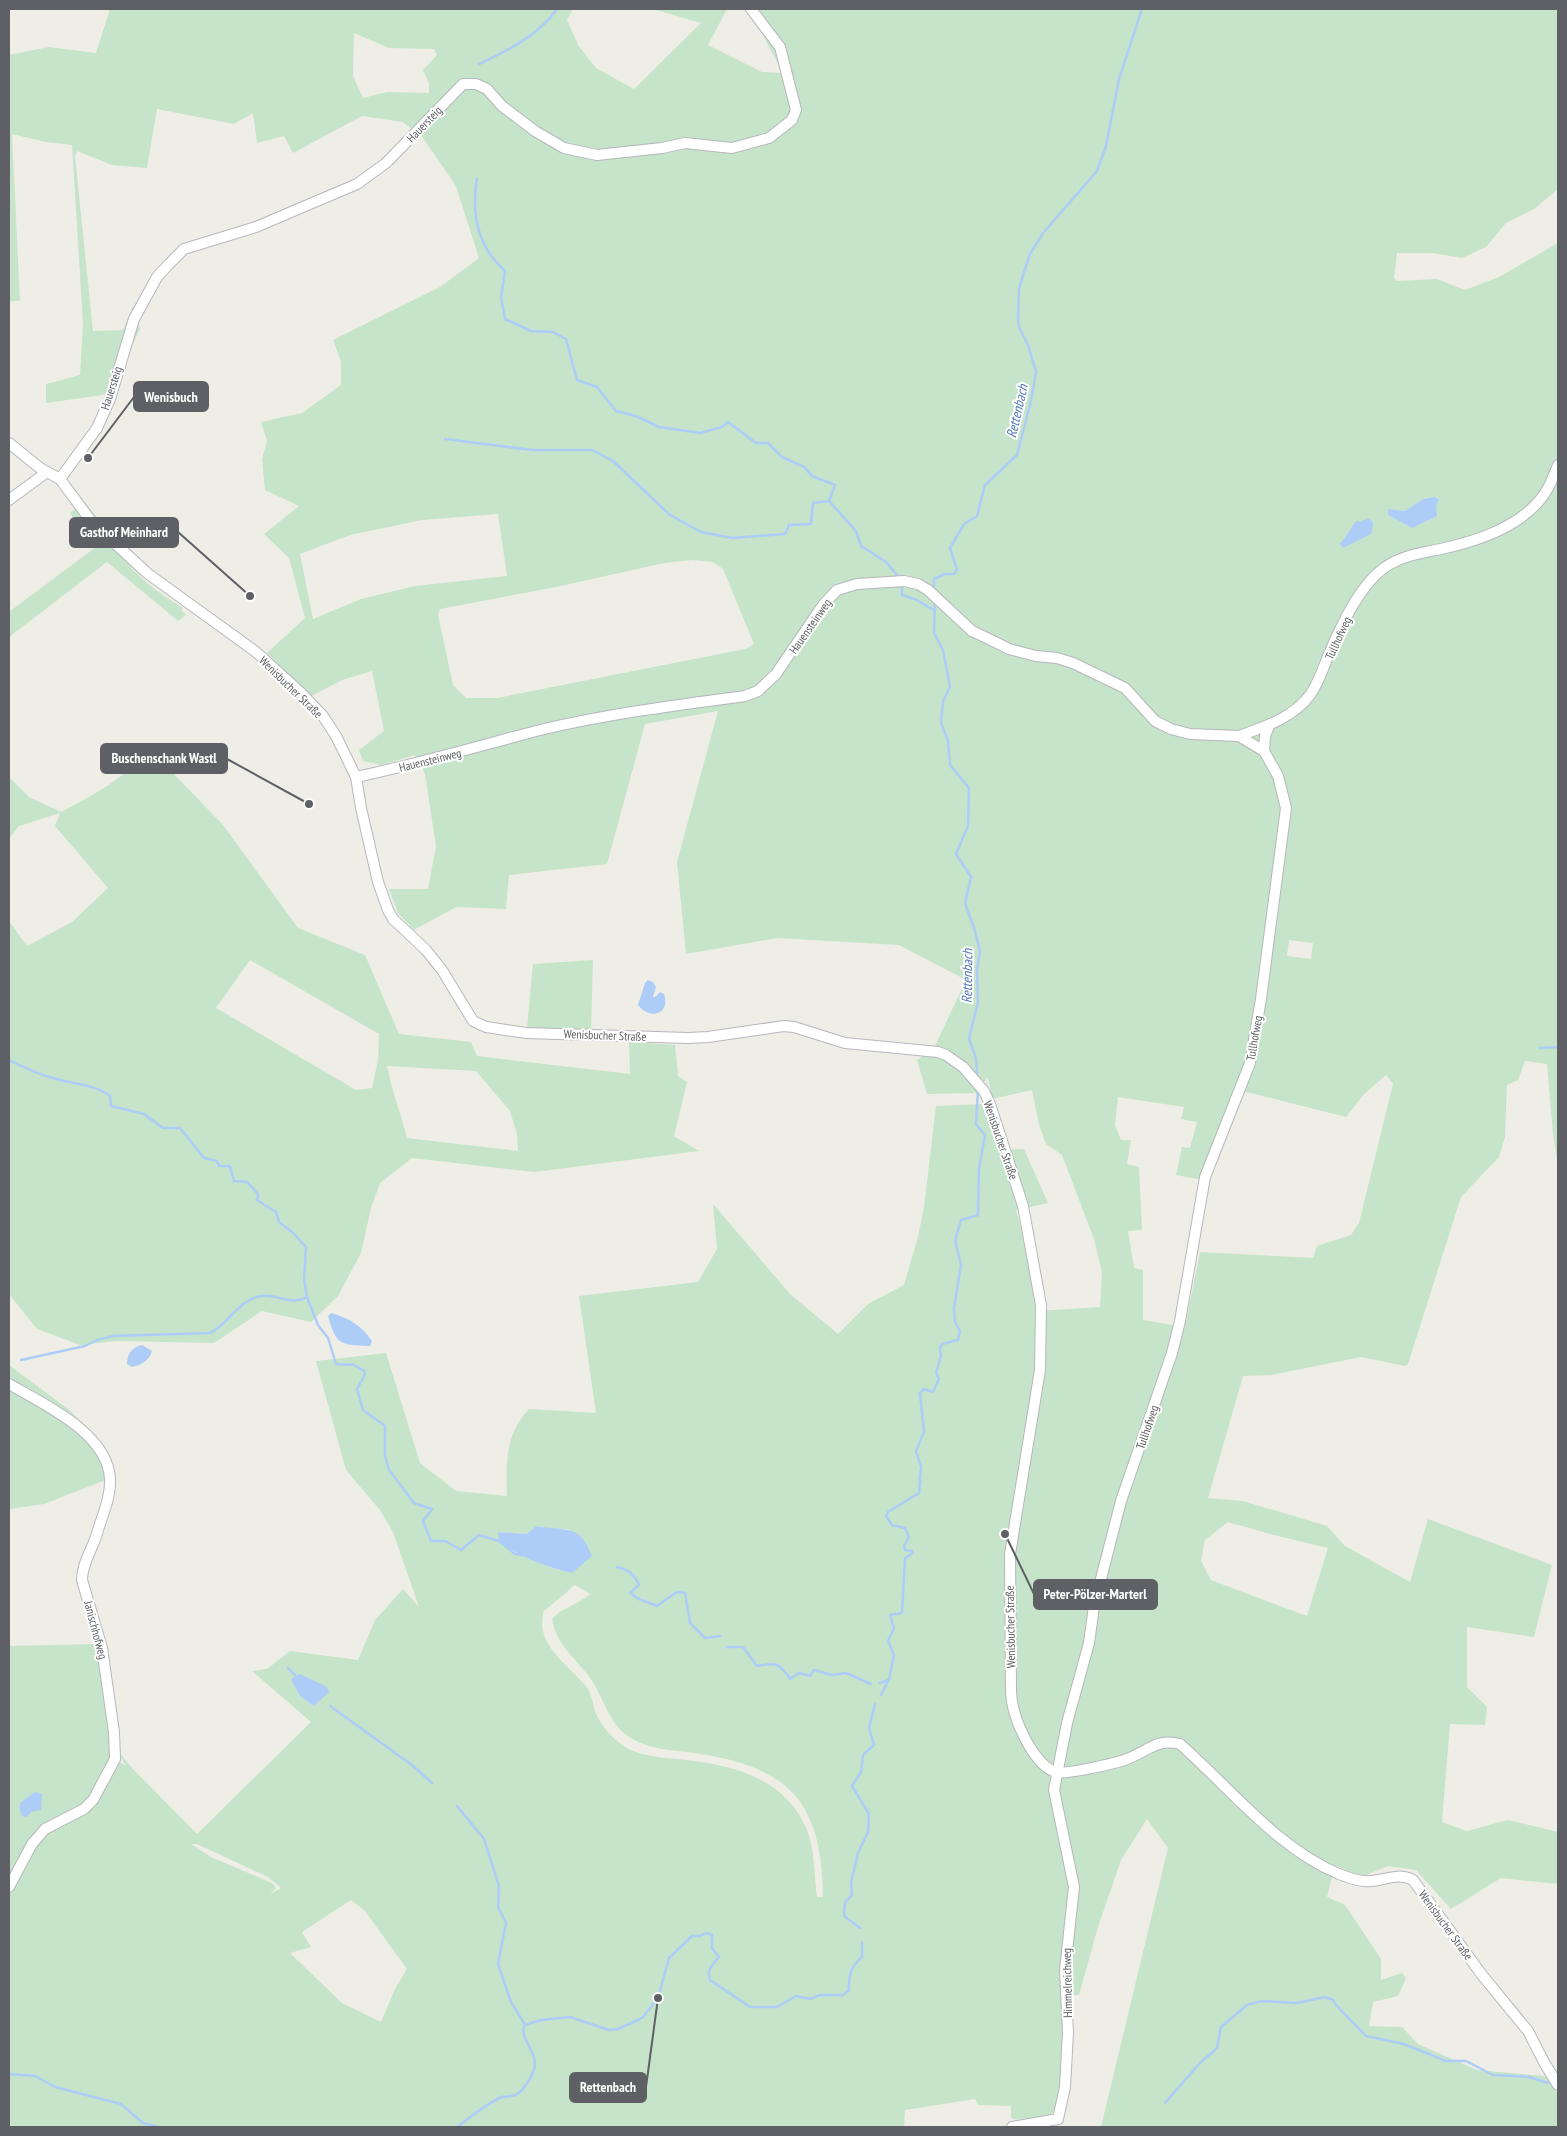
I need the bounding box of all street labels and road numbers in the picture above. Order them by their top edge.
street label: Hauersteig [403,103,445,145]
street label: Hauersteig [97,364,125,412]
street label: Hauensteinweg [786,596,834,656]
street label: Tullhofweg [1322,614,1354,662]
street label: Wenisbucher Straße [256,653,326,721]
street label: Hauensteinweg [397,745,463,775]
street label: Tullhofweg [1243,1014,1265,1062]
street label: Wenisbucher Straße [563,1026,647,1044]
street label: Wenisbucher Straße [980,1099,1022,1182]
street label: Tullhofweg [1132,1403,1162,1451]
street label: Wenisbucher Straße [1002,1586,1018,1668]
street label: Janischhofweg [81,1598,111,1661]
street label: Wenisbucher Straße [1416,1887,1476,1963]
street label: Himmelreichweg [1059,1948,1075,2018]

